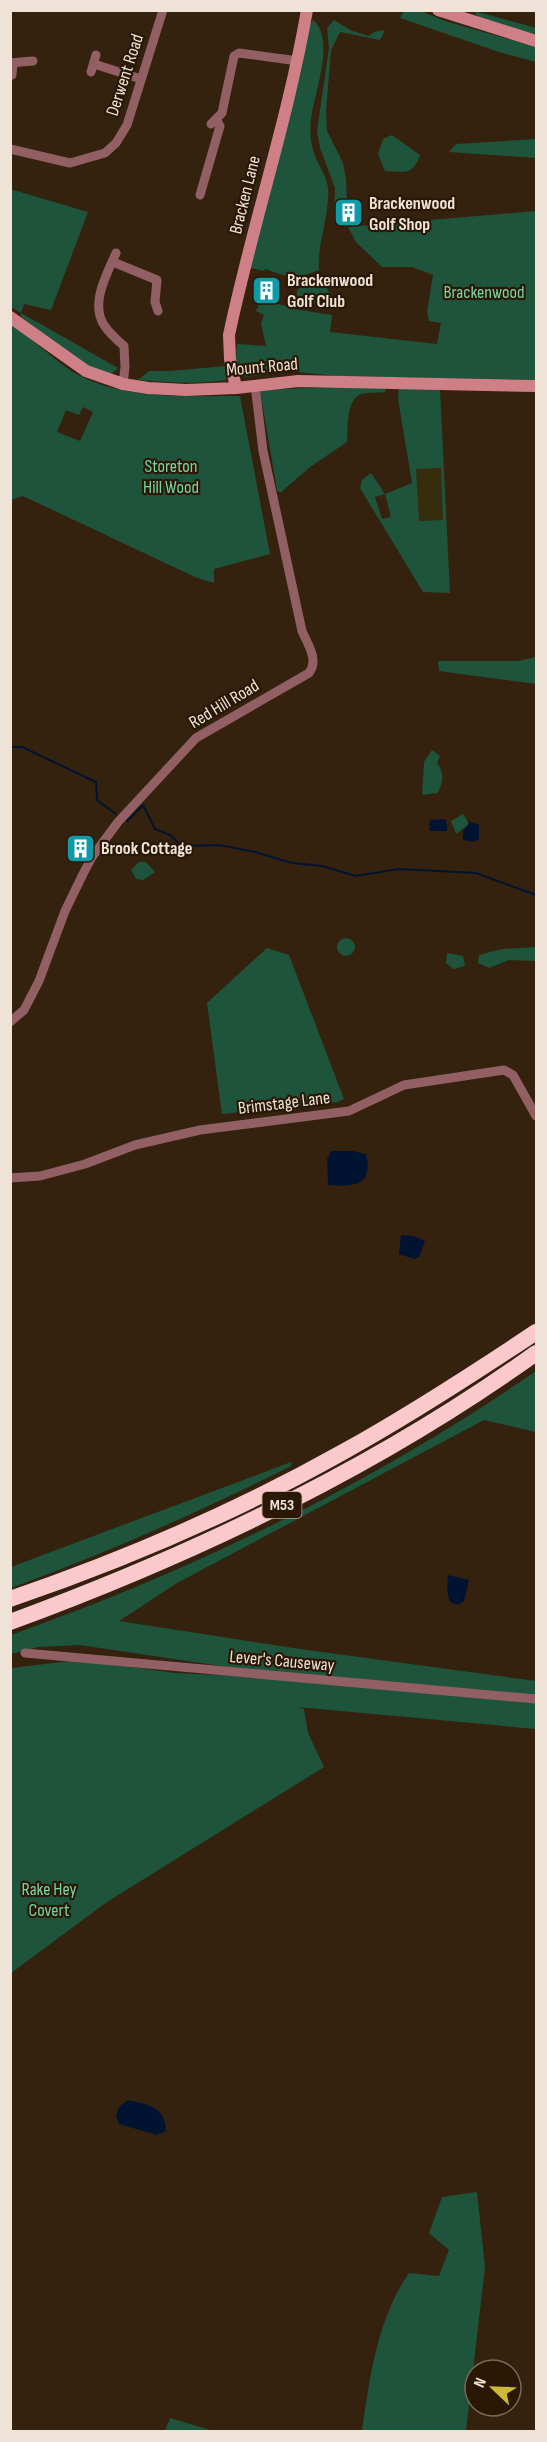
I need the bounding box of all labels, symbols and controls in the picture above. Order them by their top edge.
street label: Derwent Road [102,31,148,119]
street label: Bracken Lane [225,154,265,236]
place label: Brackenwood Golf Shop [369,193,455,235]
building icon: Brackenwood Golf Shop [332,197,364,229]
place label: Brackenwood Golf Club [287,270,373,312]
building icon: Brackenwood Golf Club [250,274,282,306]
park label: Brackenwood [443,282,525,303]
street label: Mount Road [225,353,299,381]
park label: Storeton Hill Wood [143,456,199,498]
street label: Red Hill Road [185,675,263,733]
building icon: Brook Cottage [64,832,96,864]
place label: Brook Cottage [101,838,192,859]
street label: Brimstage Lane [237,1087,331,1119]
road number: M53 [262,1492,302,1518]
street label: Lever's Causeway [229,1646,335,1676]
park label: Rake Hey Covert [22,1879,76,1921]
north arrow [463,2358,523,2418]
text: N [470,2375,491,2390]

